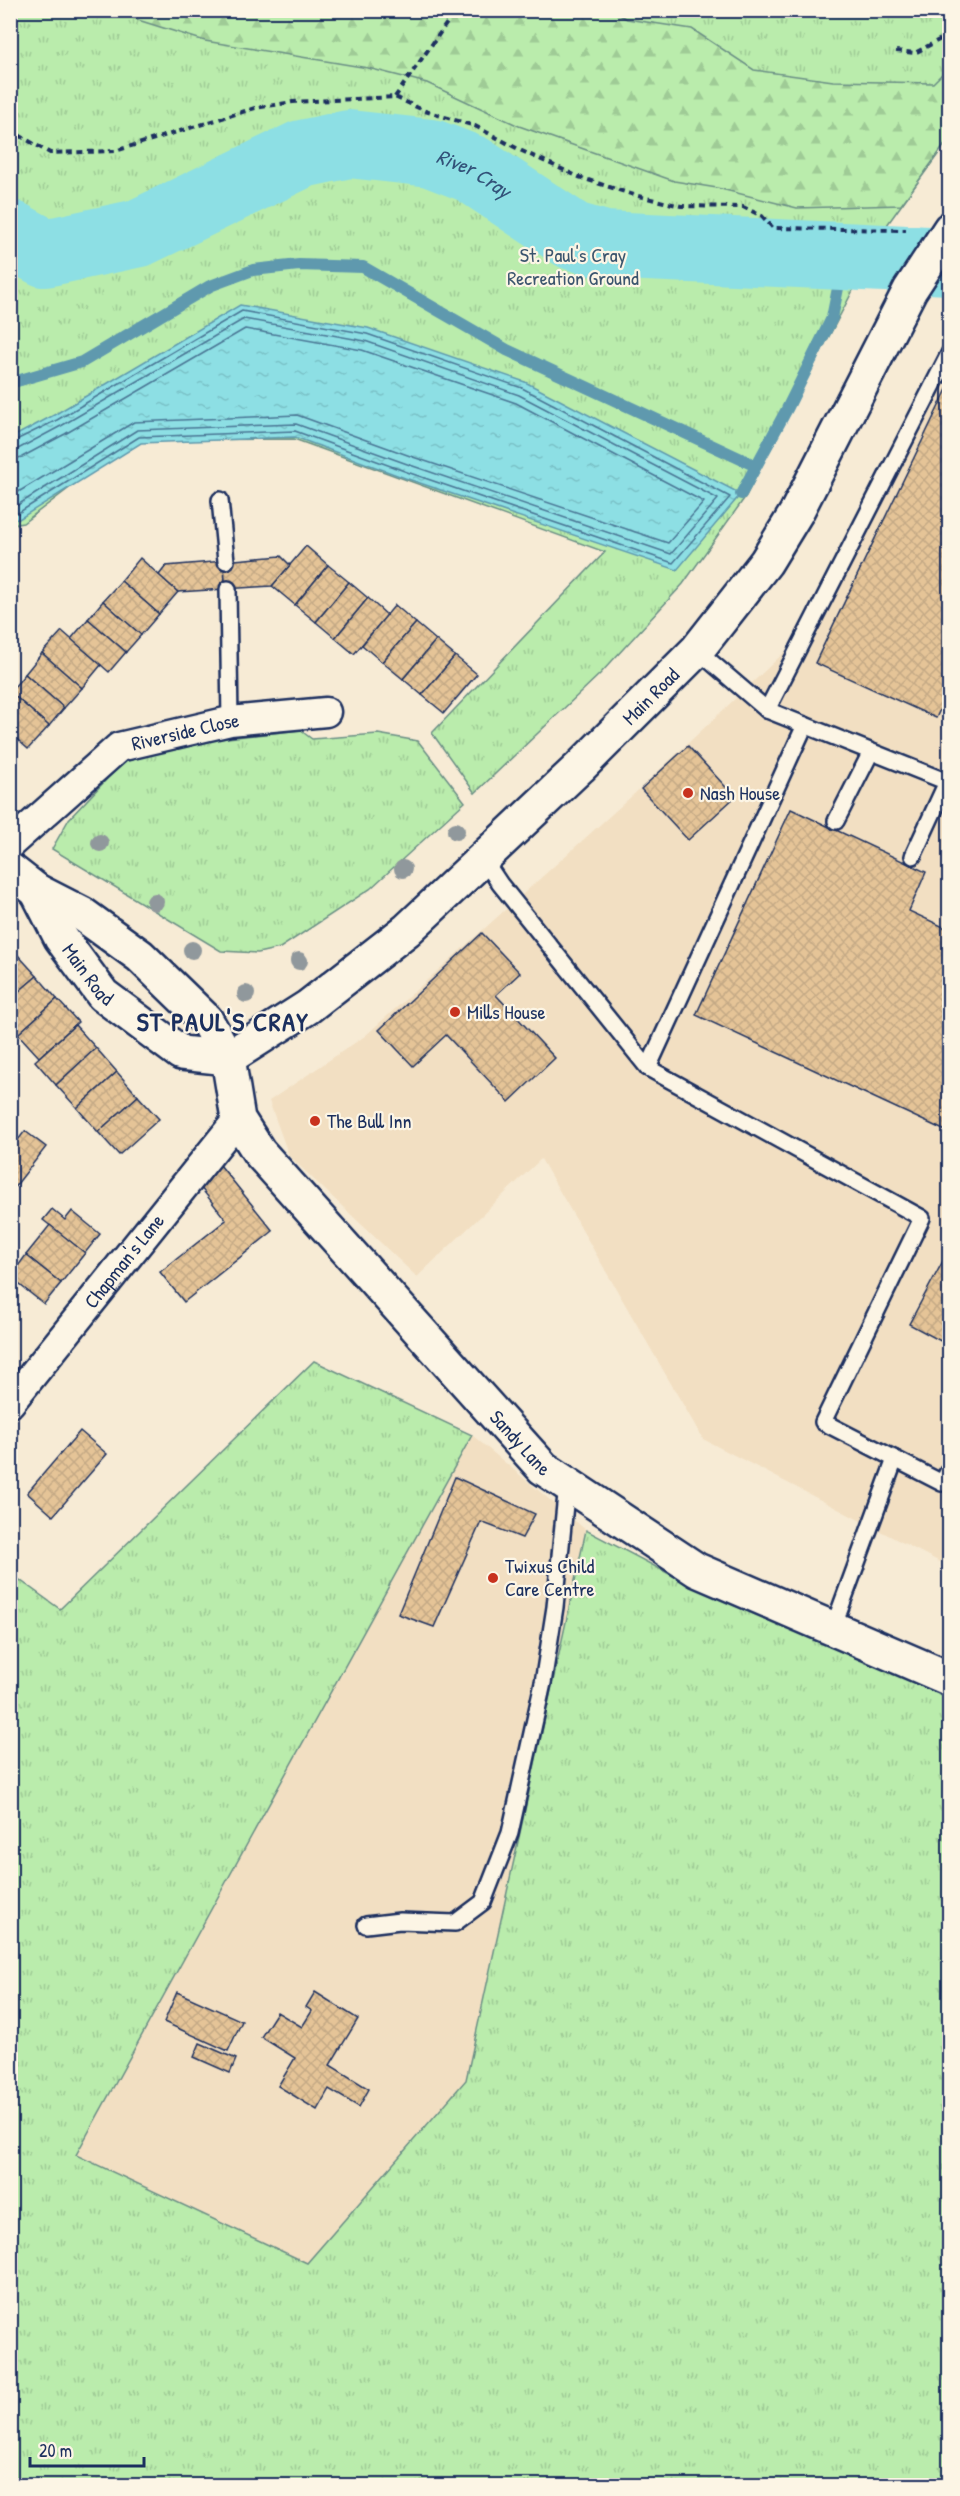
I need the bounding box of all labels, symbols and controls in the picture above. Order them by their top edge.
water label: River Cray [432,142,518,206]
park label: St. Paul's Cray Recreation Ground [507,241,639,291]
street label: Main Road [616,661,685,730]
street label: Riverside Close [129,706,240,757]
place label: Nash House [700,779,780,806]
marker: Nash House [681,786,695,800]
street label: Main Road [56,938,119,1011]
place label: Mills House [467,998,545,1025]
district label: ST PAUL'S CRAY [137,1004,309,1039]
marker: Mills House [448,1005,462,1019]
place label: The Bull Inn [327,1107,411,1134]
marker: The Bull Inn [308,1114,322,1128]
street label: Chapman's Lane [77,1208,170,1314]
street label: Sandy Lane [484,1404,555,1482]
place label: Twixus Child Care Centre [505,1552,595,1602]
marker: Twixus Child Care Centre [486,1571,500,1585]
scale bar [30,2430,144,2468]
text: 20 m [39,2438,72,2463]

